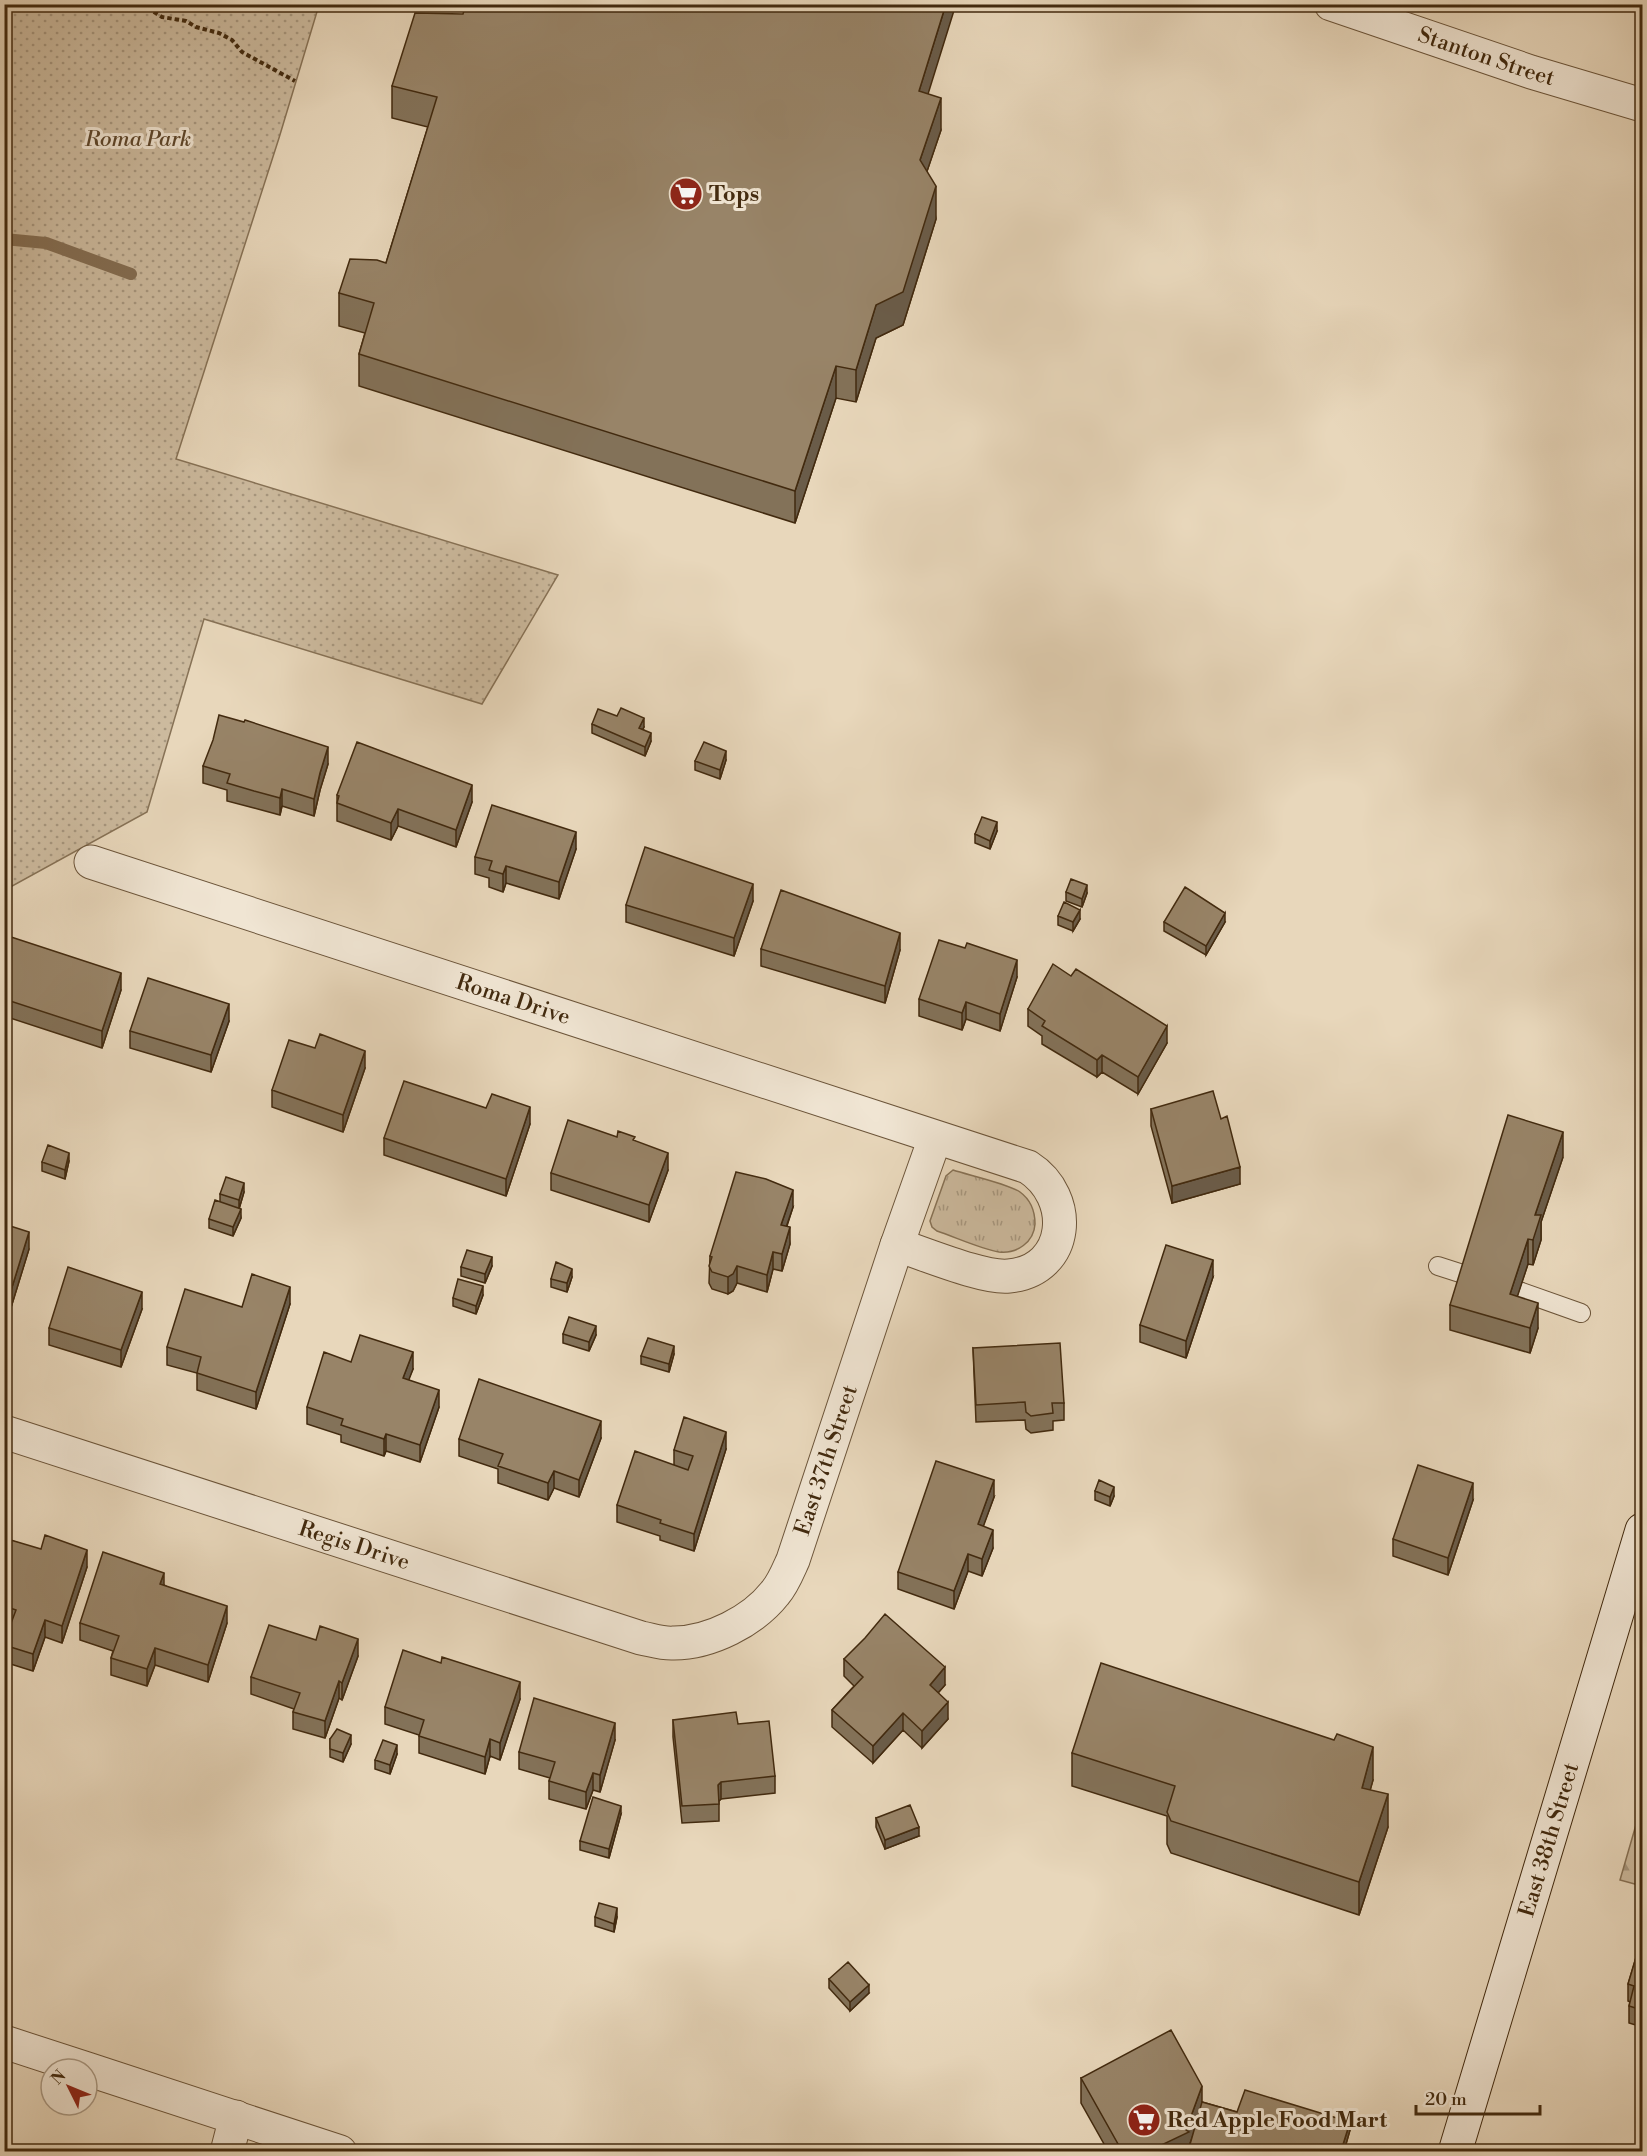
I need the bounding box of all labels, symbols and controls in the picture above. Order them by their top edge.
street label: Stanton Street [1414,21,1558,92]
park label: Roma Park [84,126,191,153]
supermarket icon: Tops [668,176,704,212]
place label: Tops [709,181,759,208]
street label: Roma Drive [453,968,574,1031]
street label: East 37th Street [789,1381,863,1539]
street label: Regis Drive [295,1515,413,1576]
street label: East 38th Street [1513,1759,1585,1920]
north arrow [39,2057,99,2117]
text: N [47,2066,71,2089]
scale bar [1416,2078,1540,2116]
text: 20 m [1425,2088,1467,2111]
supermarket icon: Red Apple Food Mart [1126,2102,1162,2138]
place label: Red Apple Food Mart [1167,2107,1387,2134]

